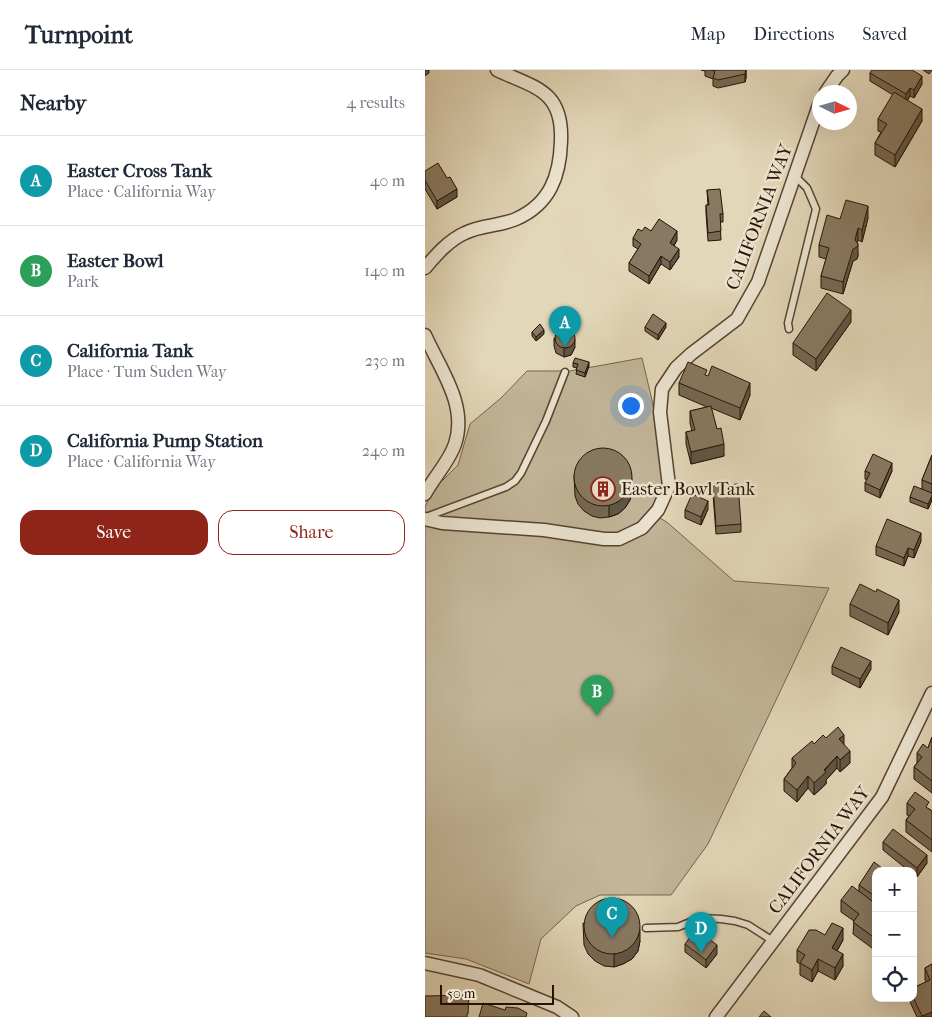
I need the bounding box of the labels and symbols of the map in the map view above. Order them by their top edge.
north arrow [812,85,857,130]
street label: CALIFORNIA WAY [722,141,797,293]
pin: A [549,306,581,347]
your location [618,393,644,419]
building icon: Easter Bowl Tank [590,476,616,502]
place label: Easter Bowl Tank [621,479,756,500]
pin: B [581,675,613,716]
street label: CALIFORNIA WAY [765,782,875,918]
pin: C [596,897,628,938]
pin: D [685,912,717,953]
scale bar [440,982,554,1005]

